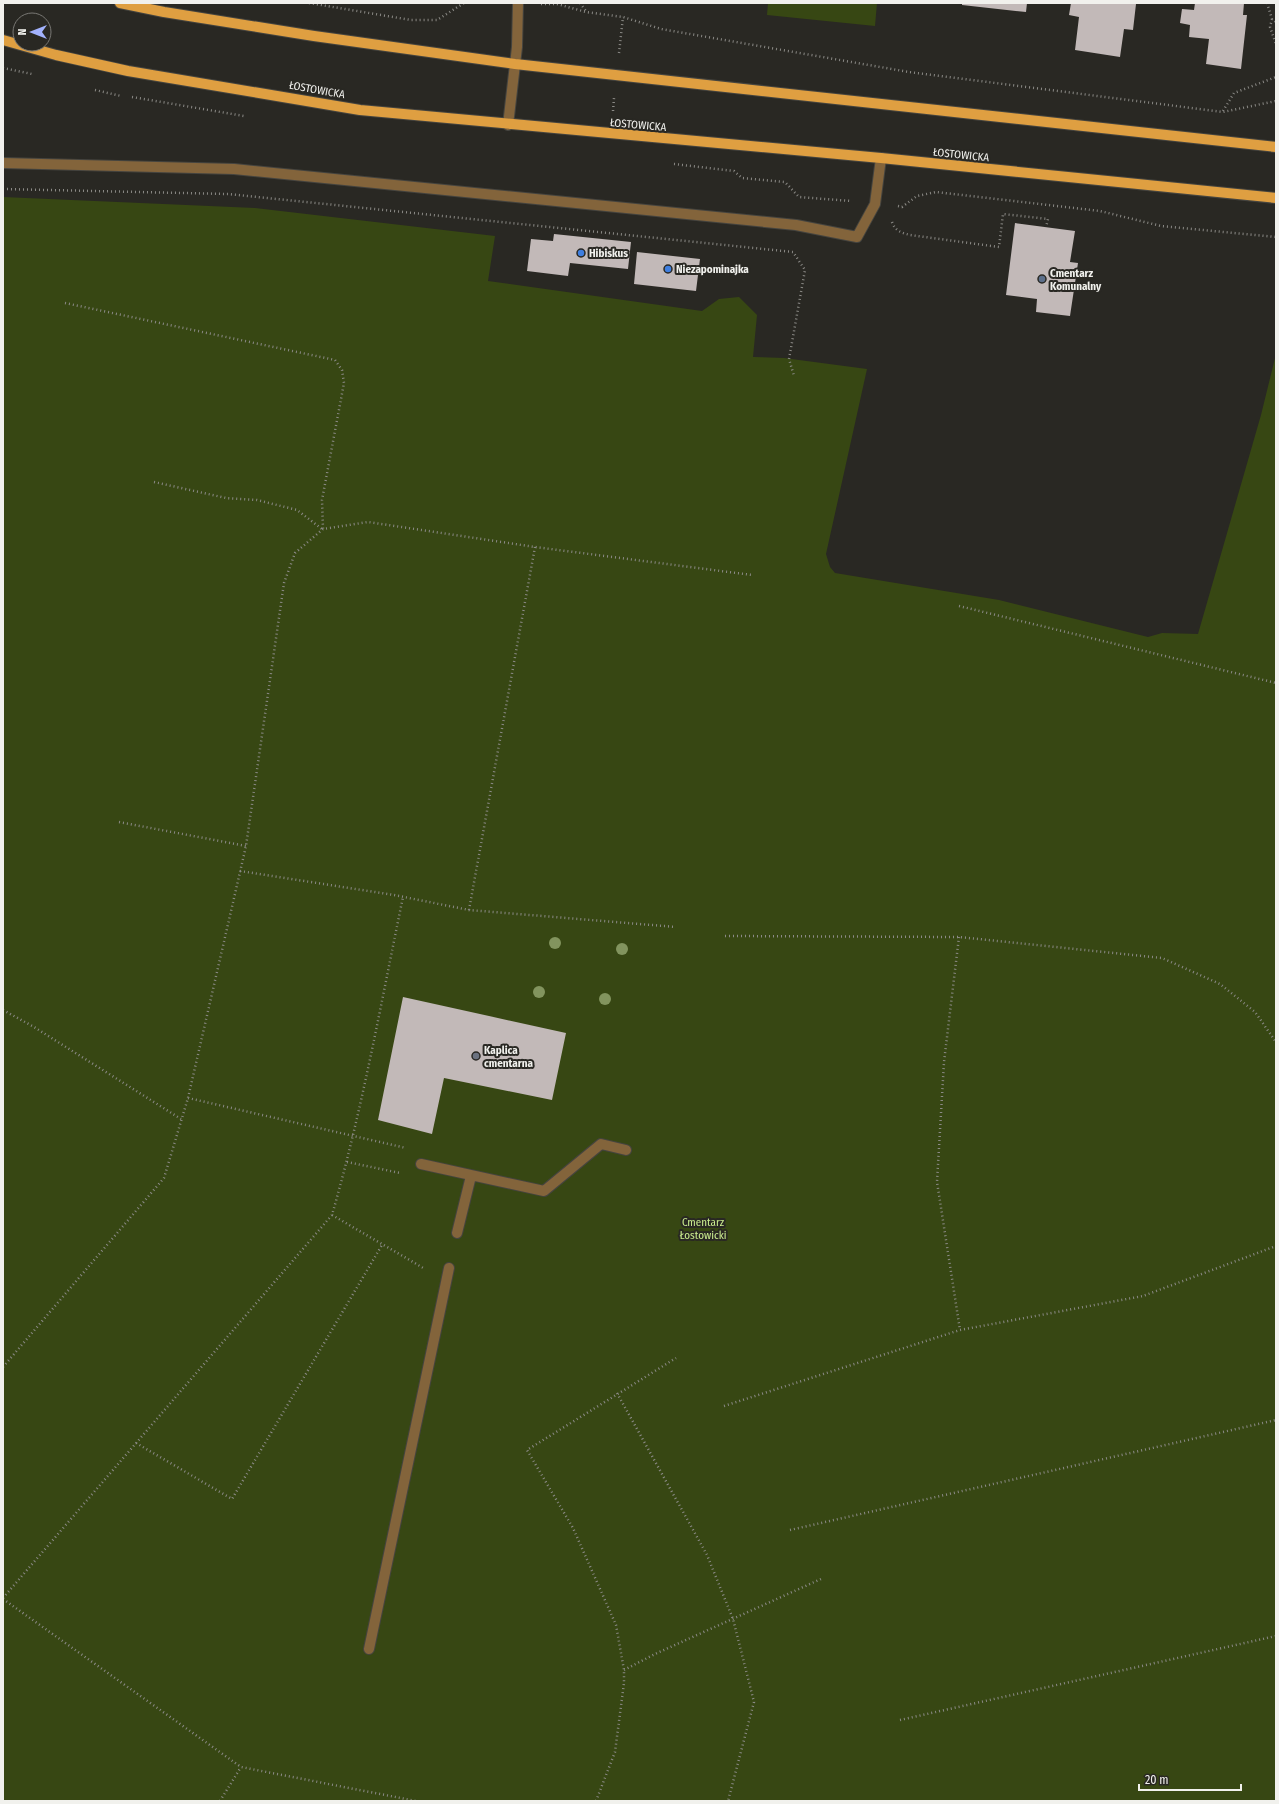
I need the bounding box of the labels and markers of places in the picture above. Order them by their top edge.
place label: Hibiskus [589,247,628,260]
marker: Hibiskus [576,248,586,258]
place label: Niezapominajka [676,263,749,276]
marker: Niezapominajka [663,264,673,274]
place label: Cmentarz Komunalny [1050,267,1102,293]
marker: Cmentarz Komunalny [1037,274,1047,284]
place label: Kaplica cmentarna [484,1044,534,1070]
marker: Kaplica cmentarna [471,1051,481,1061]

